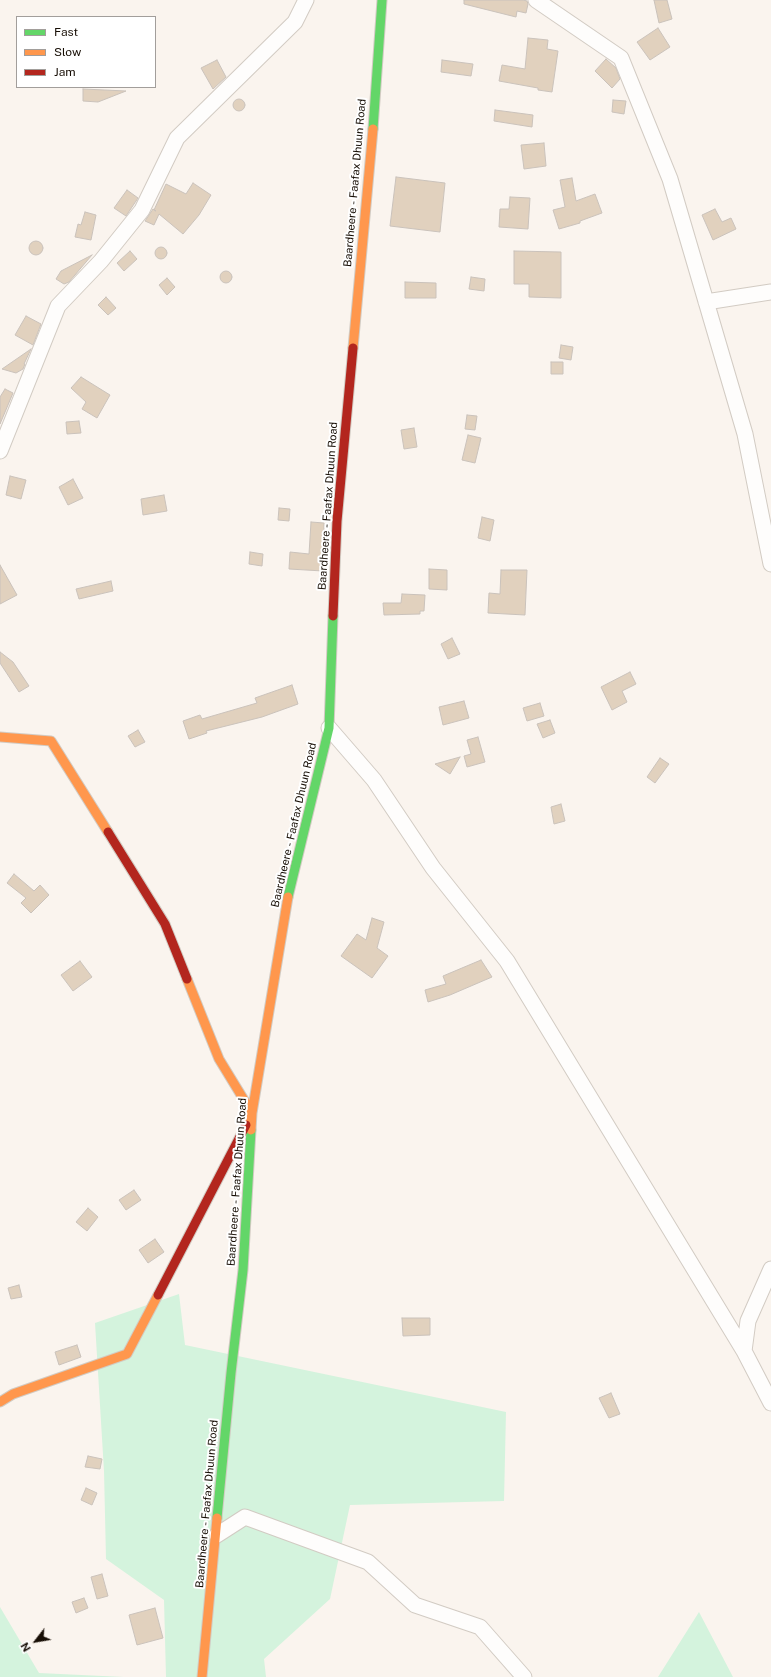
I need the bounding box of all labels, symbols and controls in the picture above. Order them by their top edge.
legend [16,16,156,88]
text: Fast [54,25,78,39]
text: Slow [54,45,81,59]
text: Jam [54,65,76,79]
street label: Baardheere - Faafax Dhuun Road [341,98,369,268]
street label: Baardheere - Faafax Dhuun Road [316,421,340,591]
street label: Baardheere - Faafax Dhuun Road [269,741,319,909]
street label: Baardheere - Faafax Dhuun Road [225,1097,249,1267]
street label: Baardheere - Faafax Dhuun Road [193,1419,221,1589]
north arrow [16,1621,56,1661]
text: N [18,1640,33,1654]

